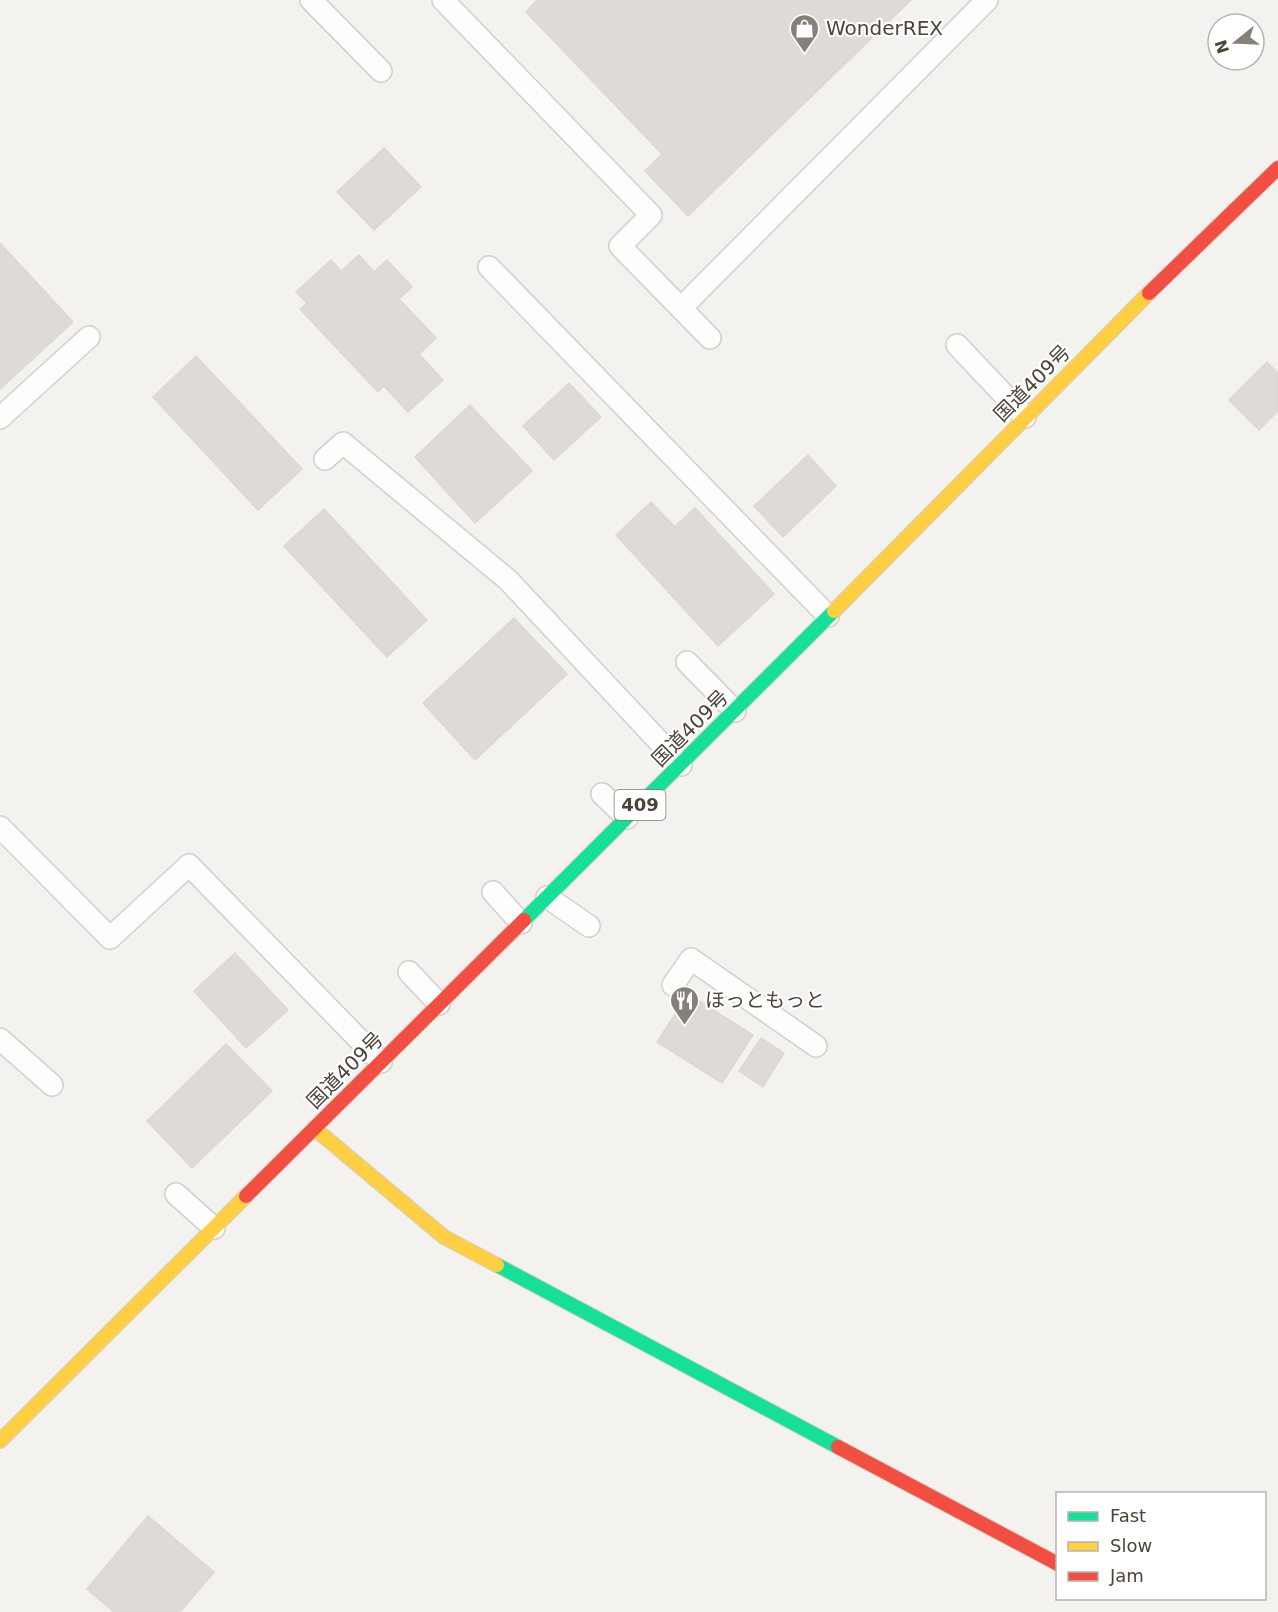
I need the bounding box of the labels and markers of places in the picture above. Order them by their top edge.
shop icon: WonderREX [789,12,821,54]
place label: WonderREX [826,16,943,40]
restaurant icon: ほっともっと [668,984,700,1026]
place label: ほっともっと [705,988,825,1012]

